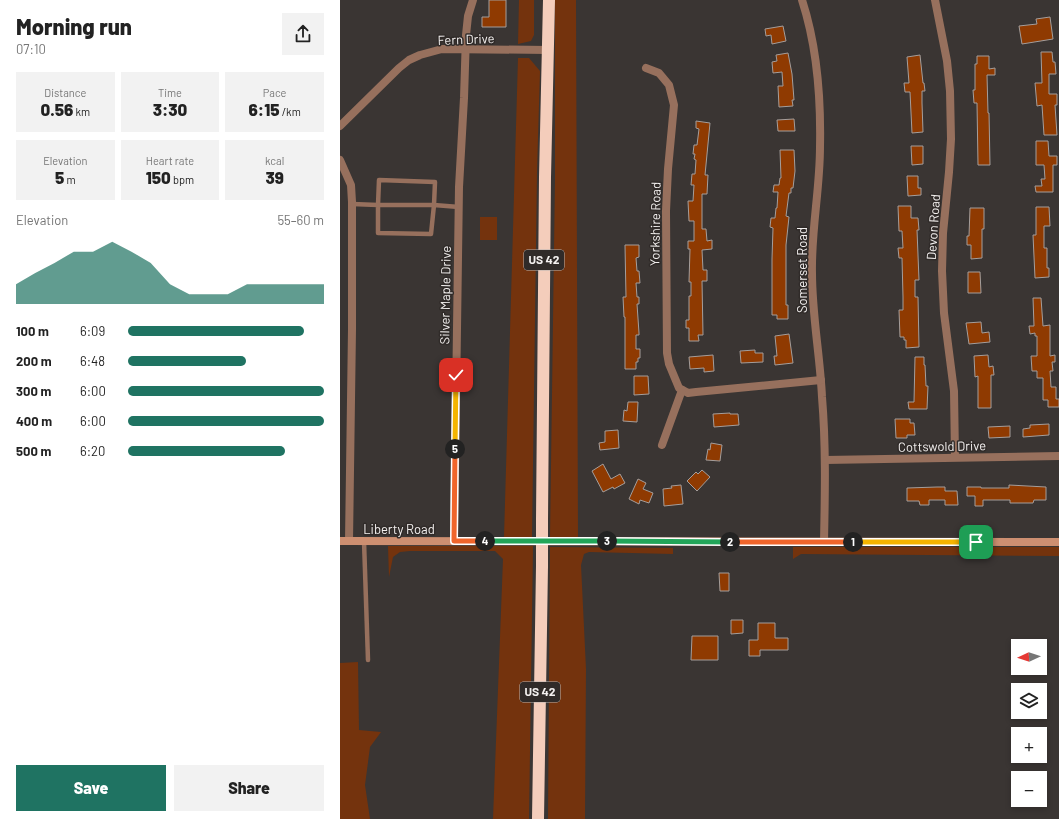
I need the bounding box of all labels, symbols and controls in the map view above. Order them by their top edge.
text: Morning run [16,13,132,39]
button: share [282,13,324,55]
street label: Fern Drive [437,30,495,48]
text: 07:10 [16,41,46,57]
text: Distance [44,86,86,99]
text: Time [158,86,182,99]
text: Pace [263,86,286,99]
text: 0.56 [41,99,73,119]
text: 3:30 [153,99,187,119]
text: 6:15 [249,99,280,119]
text: km [73,105,90,118]
text: /km [280,105,301,118]
text: Elevation [43,154,87,167]
text: Heart rate [146,154,194,167]
text: kcal [265,154,284,167]
text: 5 [55,167,64,187]
text: 150 [146,167,171,187]
text: 39 [265,167,284,187]
text: m [64,173,76,186]
text: bpm [171,173,194,186]
street label: Yorkshire Road [646,182,664,266]
street label: Devon Road [923,193,943,261]
text: Elevation [16,212,68,228]
text: 55–60 m [277,212,324,228]
street label: Somerset Road [794,227,810,313]
street label: Silver Maple Drive [436,245,454,344]
road number: US 42 [524,250,564,270]
text: 100 m [16,323,49,339]
text: 6:09 [80,323,105,339]
text: 200 m [16,353,52,369]
text: 6:48 [80,353,105,369]
pin [439,358,473,392]
icon: check [445,364,467,386]
text: 300 m [16,383,51,399]
text: 6:00 [80,383,106,399]
text: 400 m [16,413,52,429]
text: 6:00 [80,413,106,429]
street label: Cottswold Drive [898,437,986,455]
pin: 5 [445,439,465,459]
text: 5 [452,442,458,455]
text: 500 m [16,443,51,459]
text: 6:20 [80,443,105,459]
street label: Liberty Road [363,521,435,537]
pin [959,525,993,559]
pin: 4 [475,531,495,551]
pin: 3 [597,531,617,551]
icon: arrive [965,531,987,553]
pin: 2 [720,532,740,552]
pin: 1 [843,532,863,552]
text: 4 [482,534,488,547]
text: 3 [604,534,610,547]
text: 2 [727,535,733,548]
text: 1 [851,535,855,548]
north arrow [1011,639,1047,675]
map controls [1011,639,1047,807]
road number: US 42 [520,682,560,702]
button: layers [1011,683,1047,719]
button: + [1011,727,1047,763]
button: Save [16,765,166,811]
button: Share [174,765,324,811]
button: − [1011,771,1047,807]

